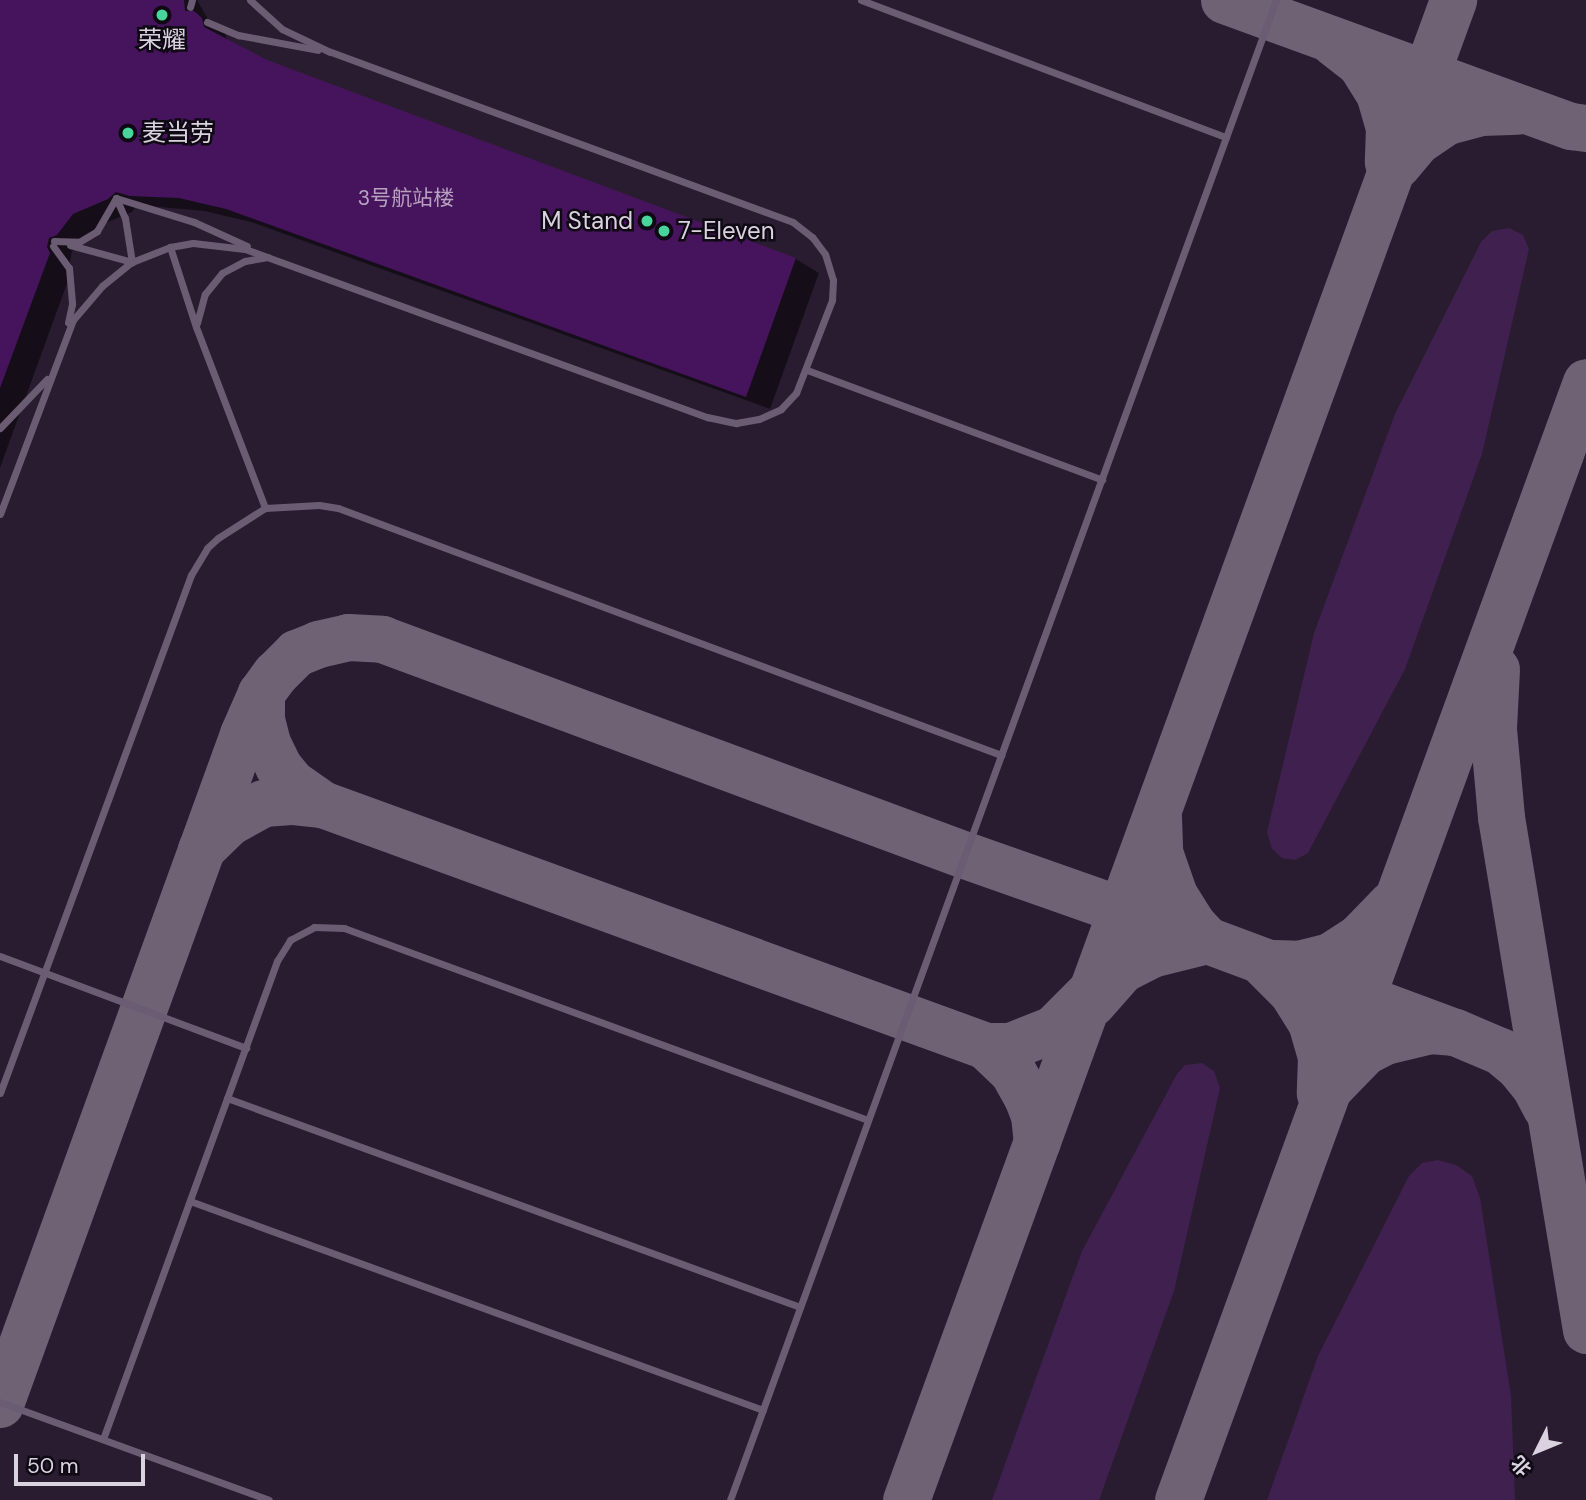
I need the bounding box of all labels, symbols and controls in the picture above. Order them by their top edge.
marker: 荣耀 [154,7,170,23]
place label: 荣耀 [138,26,186,54]
place label: 麦当劳 [142,119,214,147]
marker: 麦当劳 [120,125,136,141]
house number: 3号航站楼 [358,185,454,211]
place label: M Stand [541,207,633,235]
marker: M Stand [639,213,655,229]
place label: 7-Eleven [678,217,775,245]
marker: 7-Eleven [656,223,672,239]
north arrow [1502,1416,1572,1486]
scale bar [18,1440,149,1484]
text: 北 [1506,1450,1537,1481]
text: 50 m [27,1452,78,1480]

